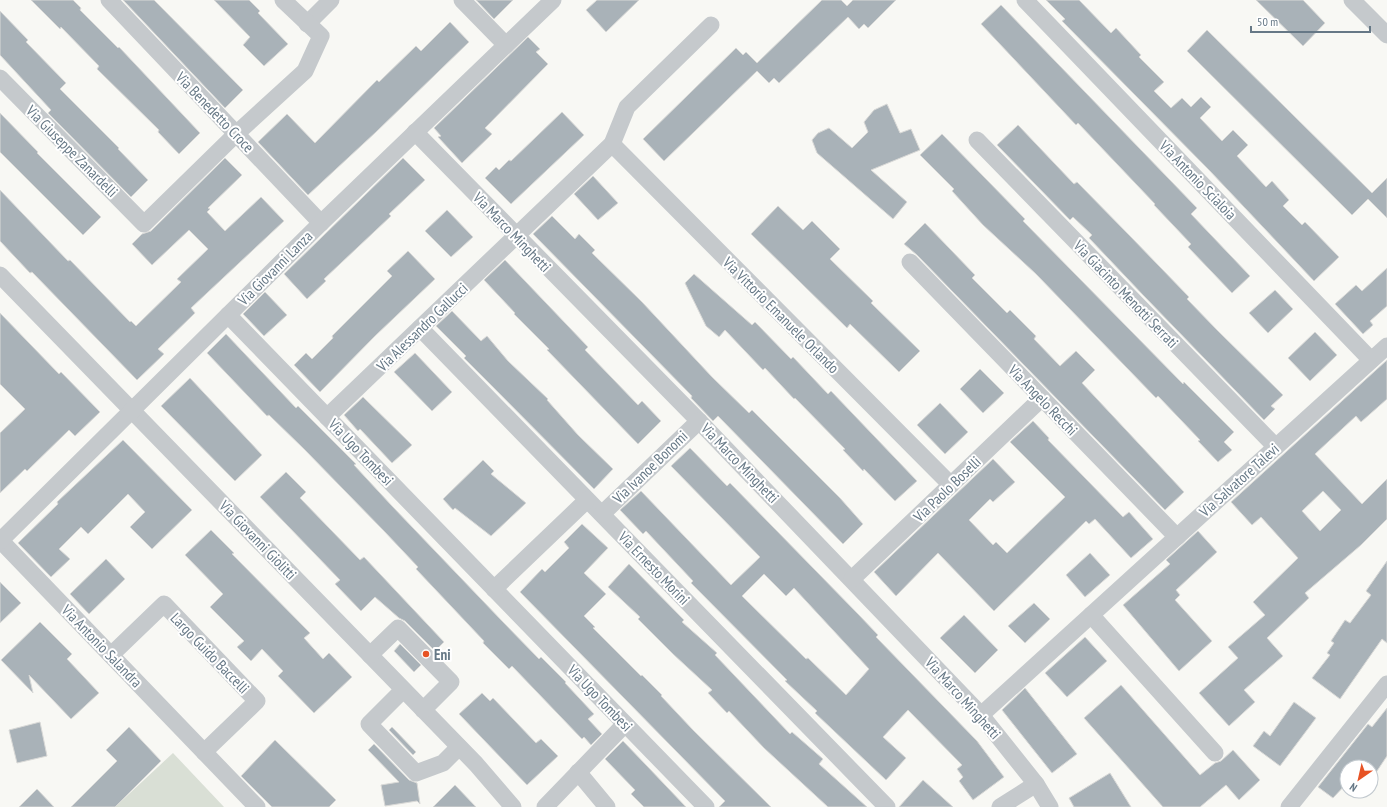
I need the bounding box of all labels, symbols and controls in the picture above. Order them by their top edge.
scale bar [1251,8,1370,34]
text: 50 m [1257,14,1278,29]
street label: Via Benedetto Croce [171,67,258,156]
street label: Via Giuseppe Zanardelli [21,100,122,201]
street label: Via Antonio Scialoia [1155,136,1241,224]
street label: Via Marco Minghetti [468,187,555,276]
street label: Via Giovanni Lanza [233,227,316,310]
street label: Via Giacinto Menotti Serrati [1069,235,1182,352]
street label: Via Vittorio Emanuele Orlando [718,252,843,377]
street label: Via Alessandro Gallucci [372,279,472,376]
street label: Via Angelo Recchi [1004,360,1082,439]
street label: Via Ugo Tombesi [324,414,397,489]
street label: Via Marco Minghetti [696,418,783,507]
street label: Via Ivanoe Bonomi [608,427,691,508]
street label: Via Salvatore Talevi [1195,439,1283,521]
street label: Via Paolo Boselli [909,452,985,527]
street label: Via Giovanni Giolitti [215,496,301,584]
street label: Via Ernesto Morini [614,527,694,609]
street label: Via Antonio Salandra [57,600,146,691]
street label: Largo Guido Baccelli [167,609,253,697]
place label: Eni [434,645,451,664]
marker: Eni [421,649,431,659]
street label: Via Marco Minghetti [920,652,1005,743]
street label: Via Ugo Tombesi [563,660,636,735]
north arrow [1339,759,1379,799]
text: N [1347,780,1360,795]

